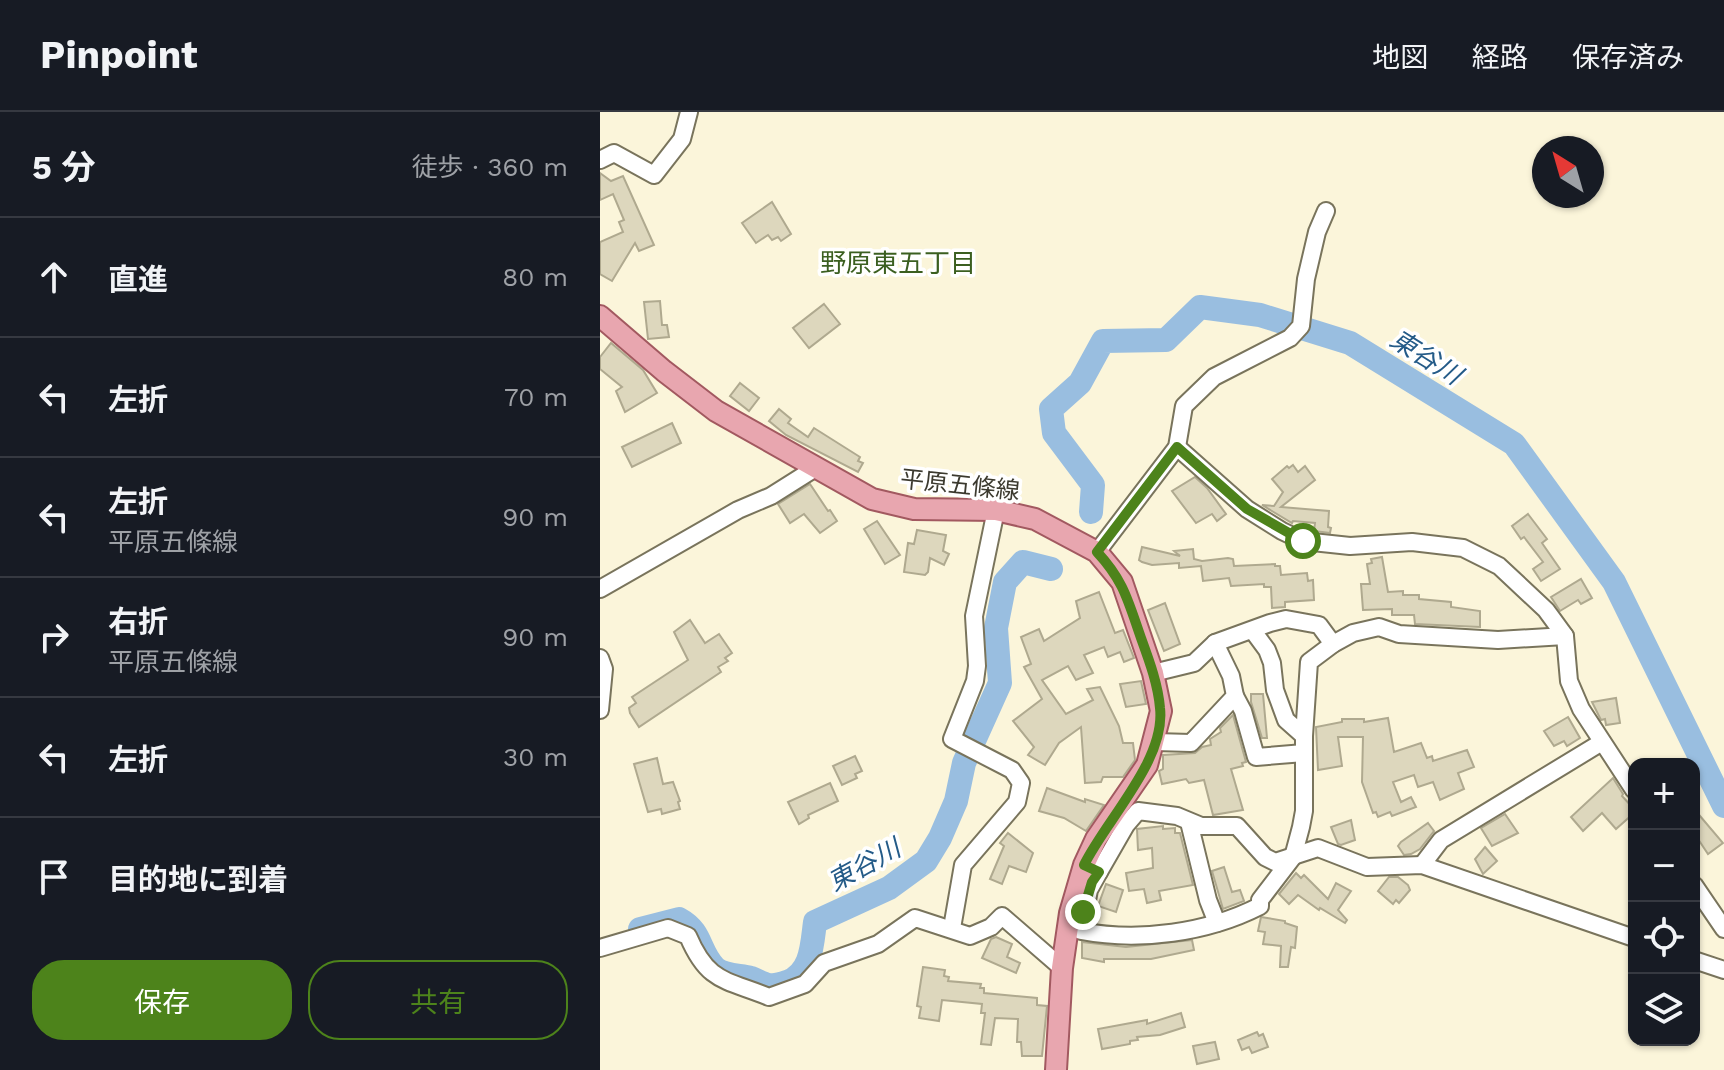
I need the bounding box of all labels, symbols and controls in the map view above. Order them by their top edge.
text: Pinpoint [40,33,198,77]
text: 地図 [1372,41,1428,74]
text: 経路 [1472,41,1528,74]
text: 保存済み [1572,41,1684,74]
north arrow [1532,136,1604,208]
text: 5 分 [32,147,96,187]
text: 徒歩 · 360 m [412,152,568,182]
district label: 野原東五丁目 [820,248,976,278]
icon: ahead [32,255,76,299]
text: 直進 [108,262,168,297]
text: 80 m [502,262,568,292]
water label: 東谷川 [1385,324,1470,392]
icon: left [32,375,76,419]
text: 左折 [108,382,168,417]
text: 70 m [504,382,568,412]
street label: 平原五條線 [899,465,1021,505]
text: 左折 [108,484,168,519]
icon: left [32,495,76,539]
text: 90 m [502,502,568,532]
route start [1285,523,1321,559]
text: 平原五條線 [108,527,238,557]
text: 右折 [108,604,168,639]
icon: right [32,615,76,659]
text: 90 m [502,622,568,652]
text: 平原五條線 [108,647,238,677]
icon: left [32,735,76,779]
text: 左折 [108,742,168,777]
text: 30 m [503,742,568,772]
map controls [1628,758,1700,1046]
button: + [1628,758,1700,830]
button: − [1628,830,1700,902]
water label: 東谷川 [823,832,908,897]
icon: arrive [32,855,76,899]
text: 目的地に到着 [108,862,288,897]
route end [1065,894,1101,930]
button: locate [1628,902,1700,974]
button: 保存 [32,960,292,1040]
button: 共有 [308,960,568,1040]
button: layers [1628,974,1700,1046]

